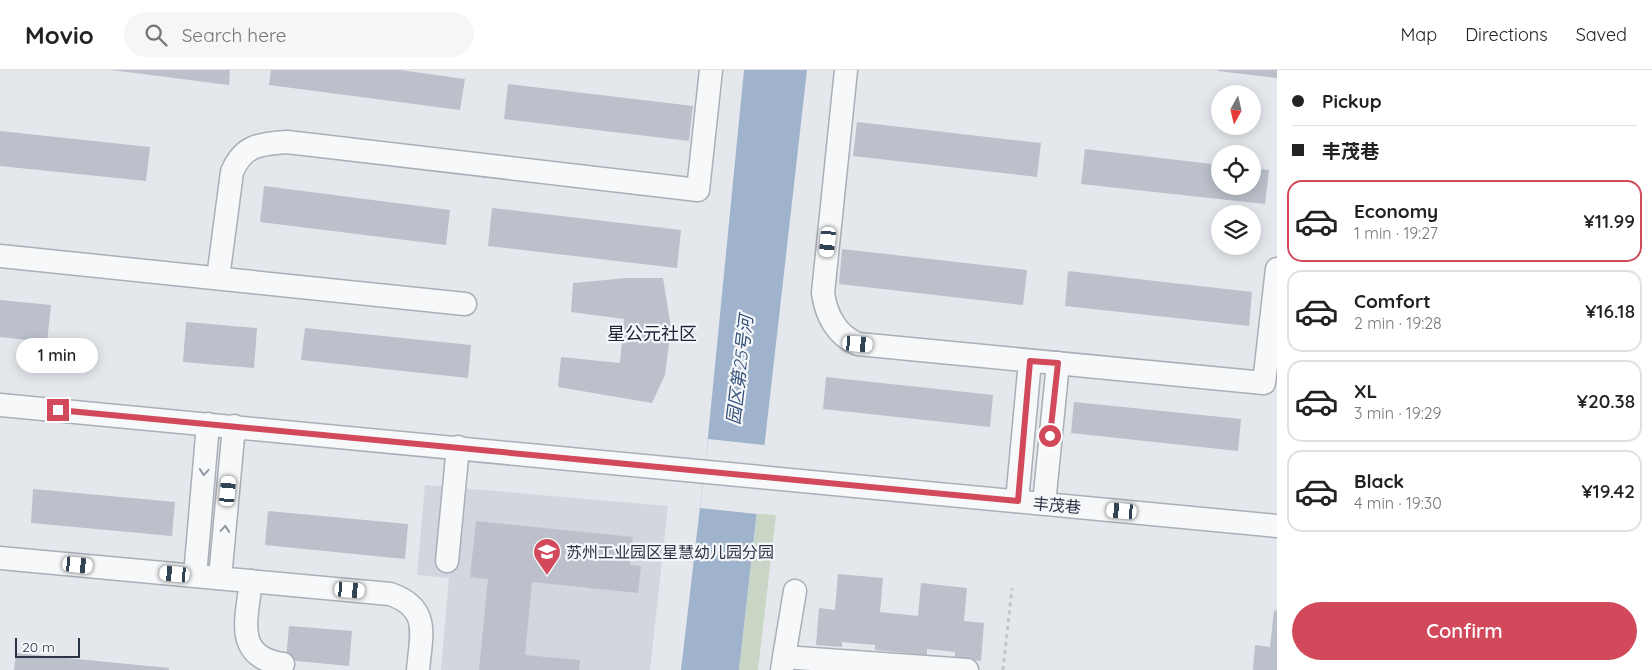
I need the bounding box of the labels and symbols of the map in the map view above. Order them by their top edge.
north arrow [1211,85,1261,135]
car [818,226,837,258]
water label: 园区第25号河 [721,311,758,426]
district label: 星公元社区 [607,322,697,345]
car [842,335,873,353]
callout: 1 min [17,338,99,372]
route end [47,399,69,421]
route start [1039,425,1061,447]
one-way arrow [198,469,209,477]
car [219,475,236,507]
street label: 丰茂巷 [1032,493,1082,517]
car [1106,502,1137,520]
one-way arrow [219,525,230,533]
school or university icon: 苏州工业园区星慧幼儿园分园 [532,537,562,576]
place label: 苏州工业园区星慧幼儿园分园 [566,542,774,562]
car [62,556,93,574]
car [159,565,190,583]
car [334,581,365,599]
scale bar [15,635,80,658]

